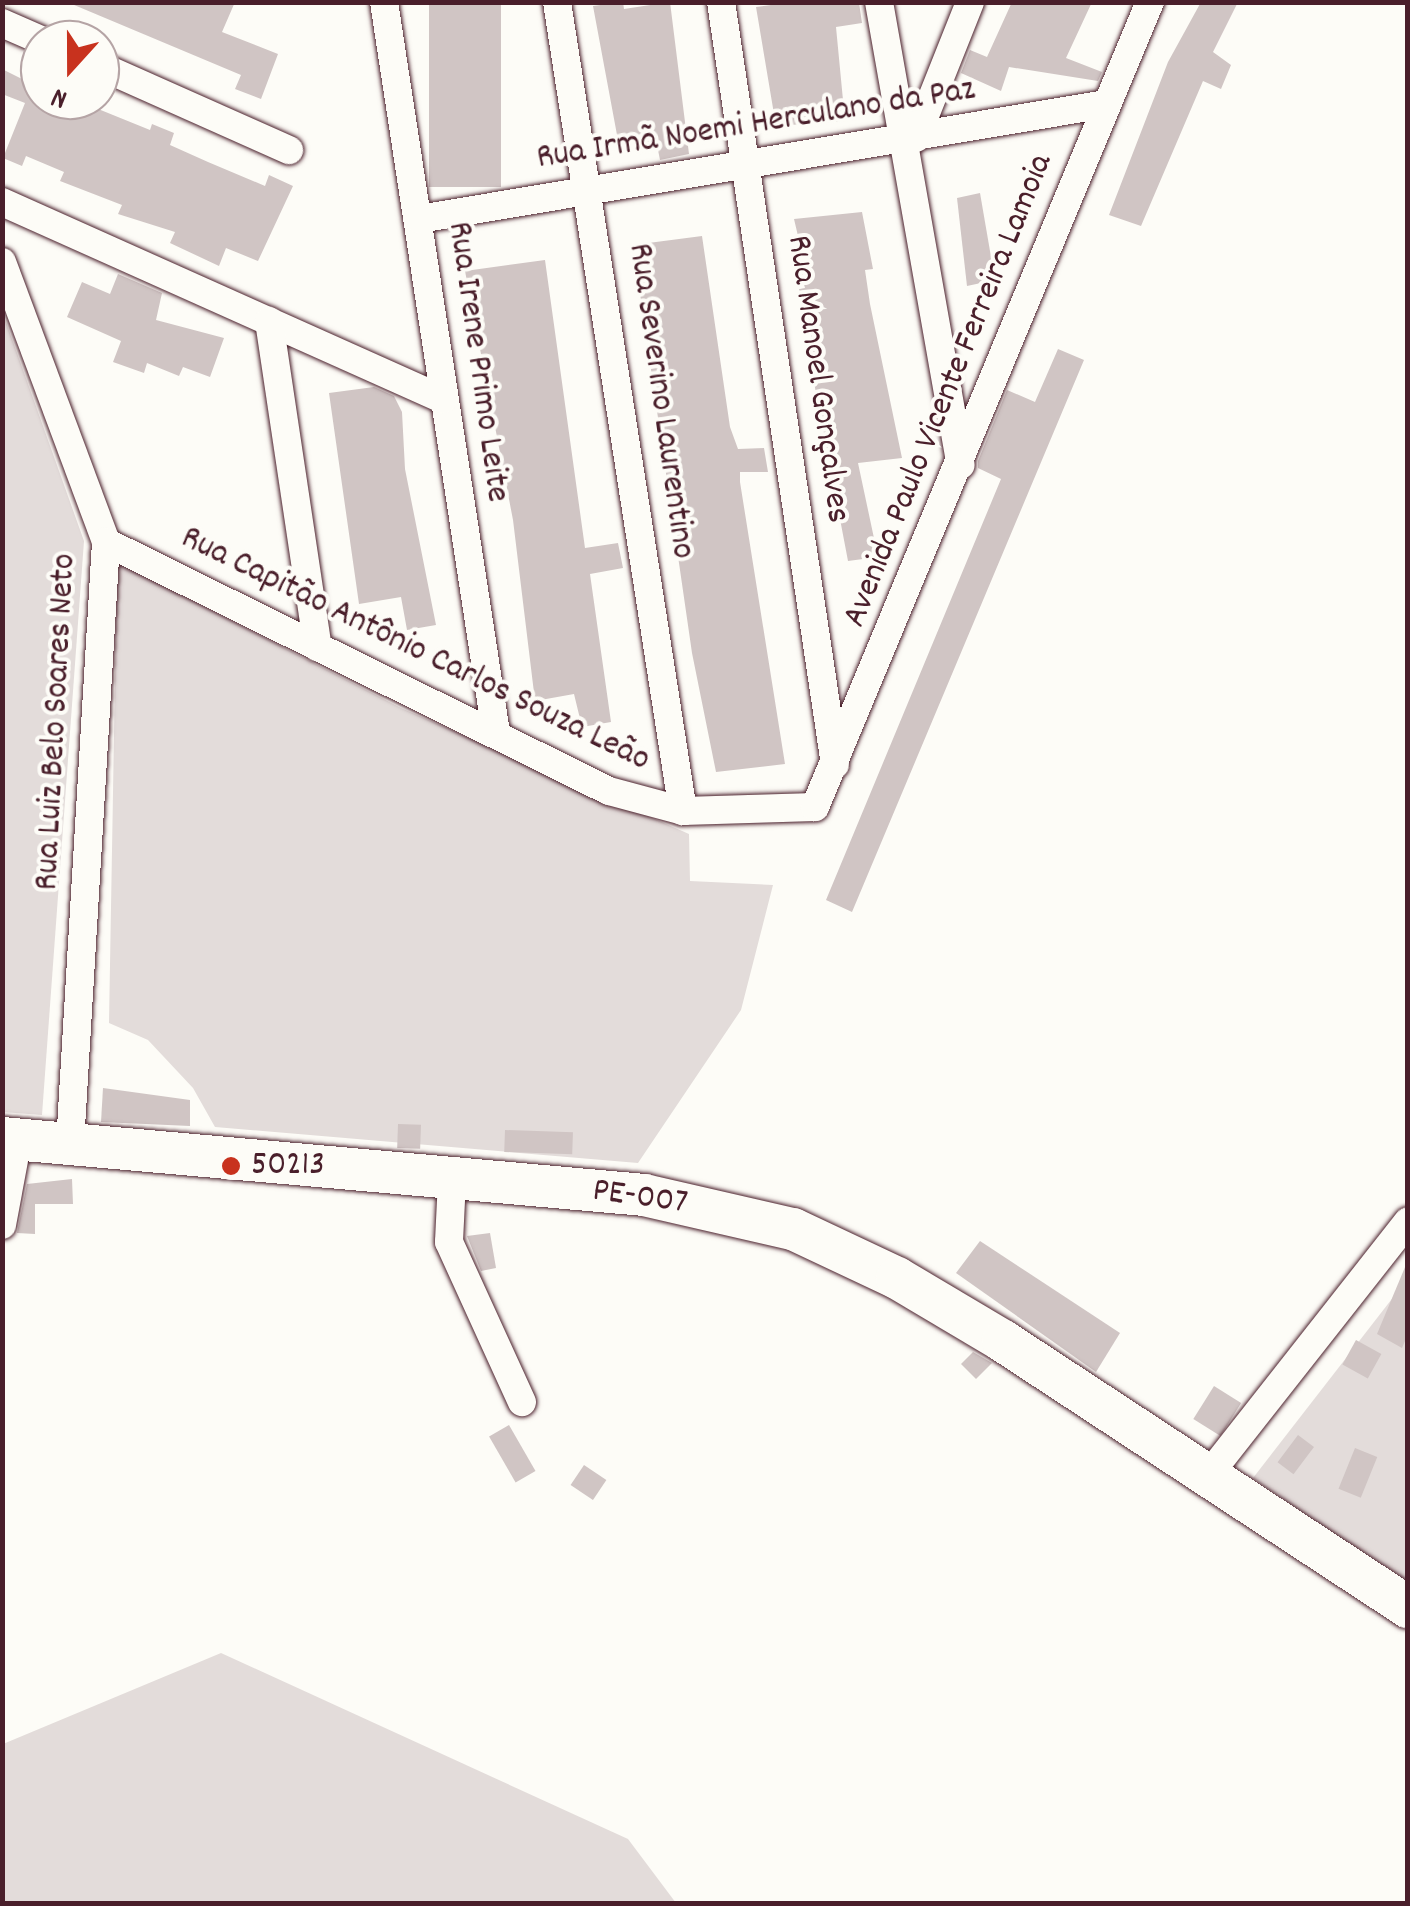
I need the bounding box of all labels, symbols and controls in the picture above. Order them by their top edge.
north arrow [20,20,120,120]
street label: Rua Irmã Noemi Herculano da Paz [534,70,978,180]
text: N [46,75,74,117]
street label: Avenida Paulo Vicente Ferreira Lamoia [835,148,1063,634]
street label: Rua Irene Primo Leite [437,219,517,505]
street label: Rua Manoel Gonçalves [776,233,858,525]
street label: Rua Severino Laurentino [617,241,703,561]
street label: Rua Capitão Antônio Carlos Souza Leão [174,518,656,782]
street label: Rua Luiz Belo Soares Neto [27,552,87,892]
place label: 50213 [251,1145,325,1187]
marker: 50213 [220,1155,242,1177]
street label: PE-007 [590,1171,690,1225]

